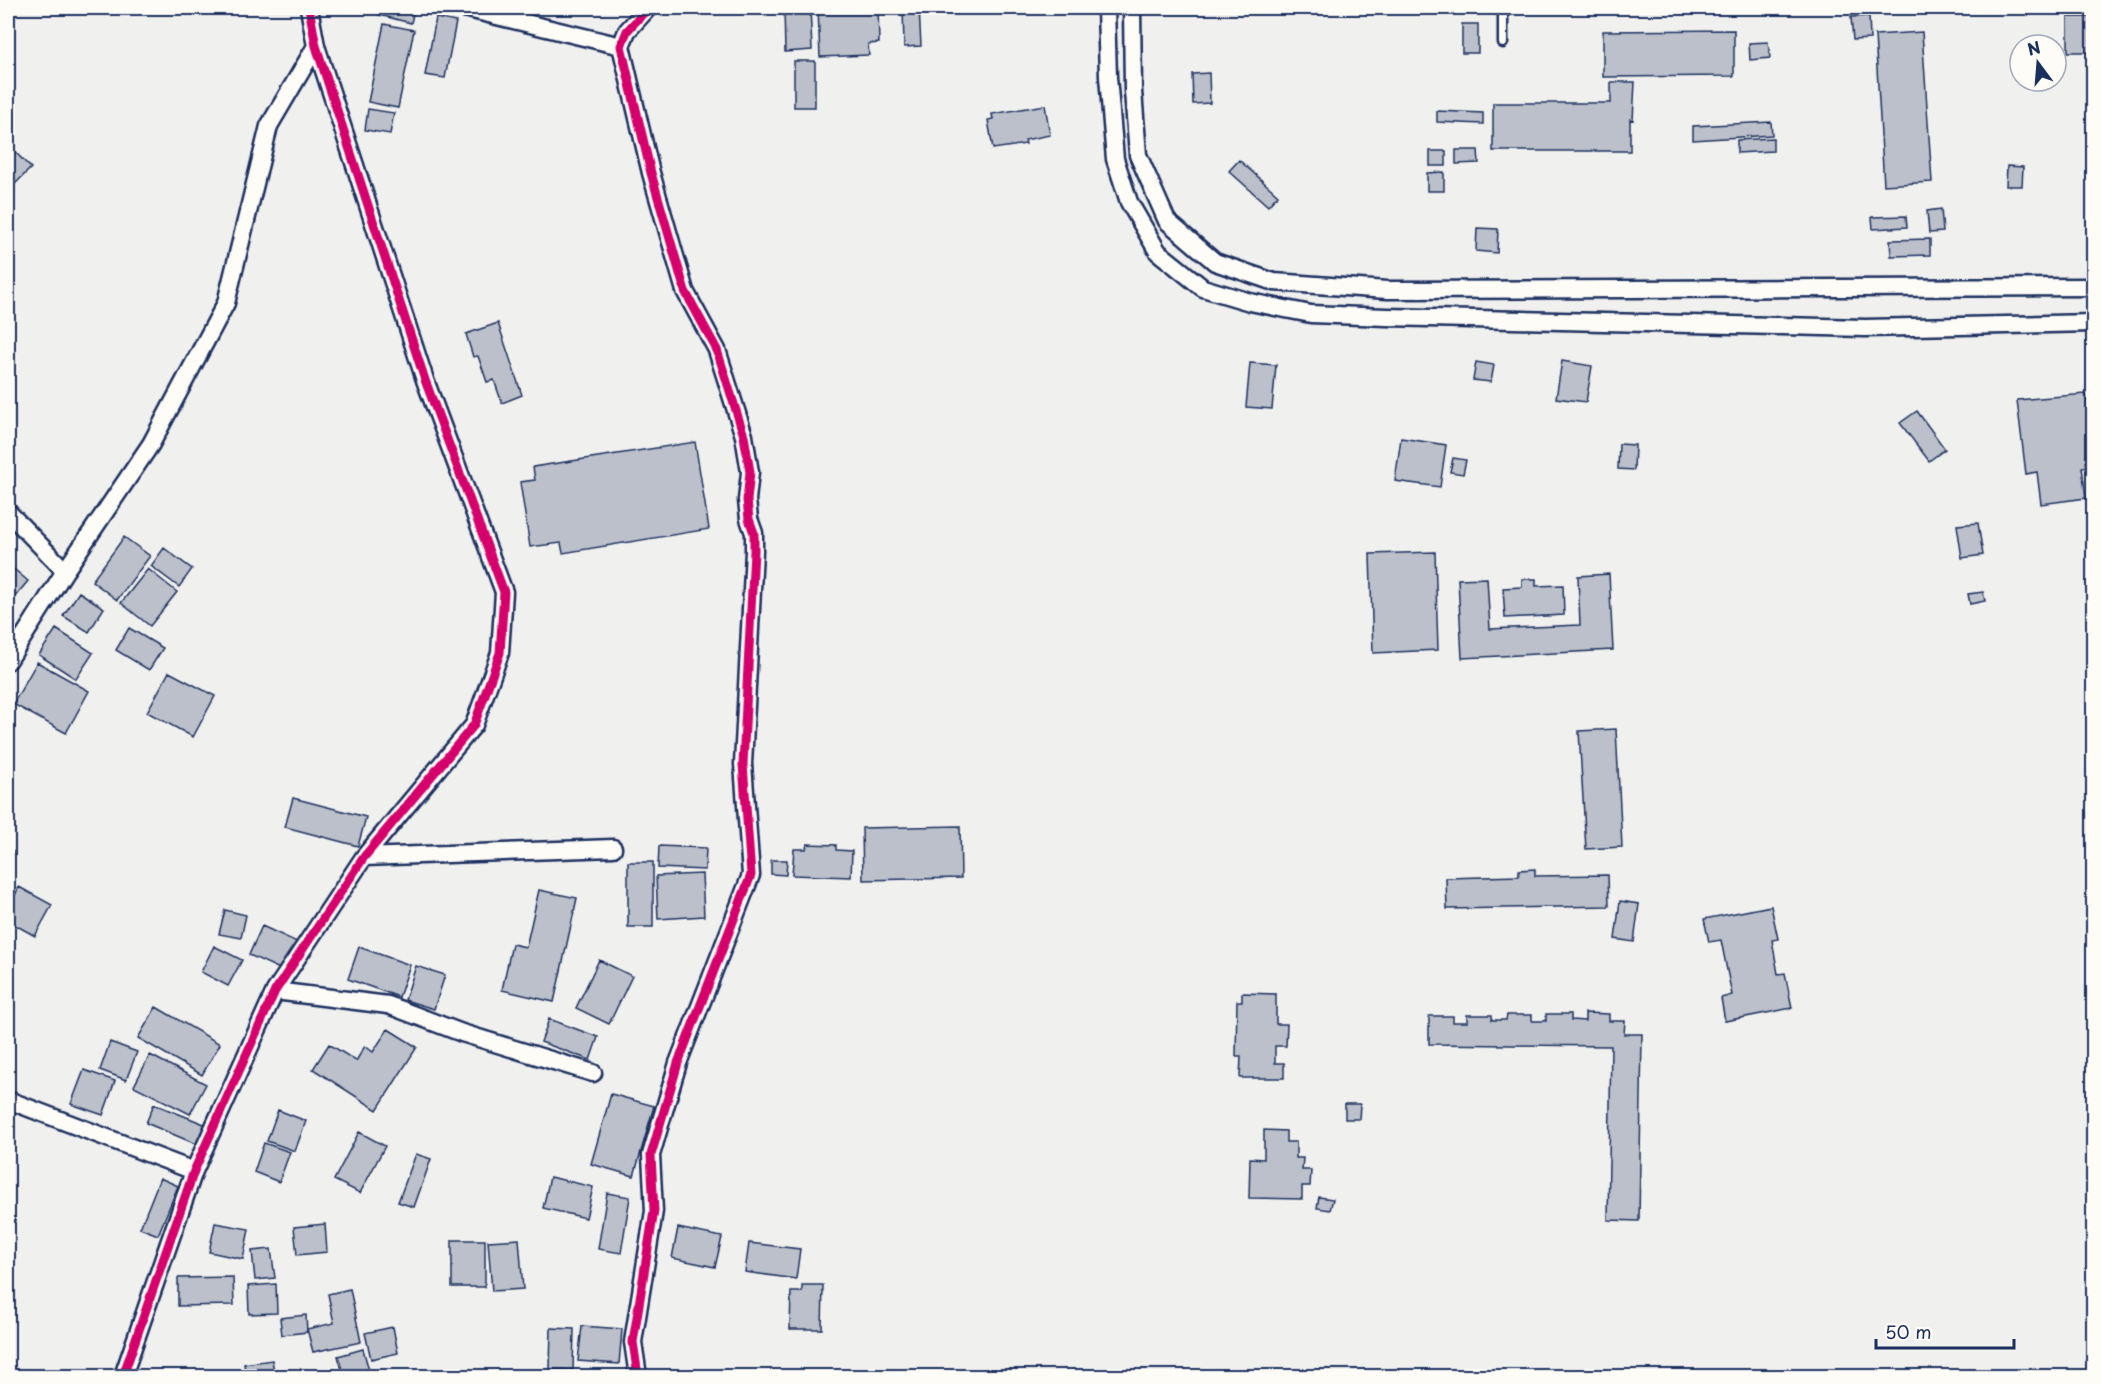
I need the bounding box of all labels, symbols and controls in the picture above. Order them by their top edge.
north arrow [2008,33,2068,93]
text: N [2024,34,2043,61]
scale bar [1876,1312,2014,1350]
text: 50 m [1885,1318,1932,1345]

